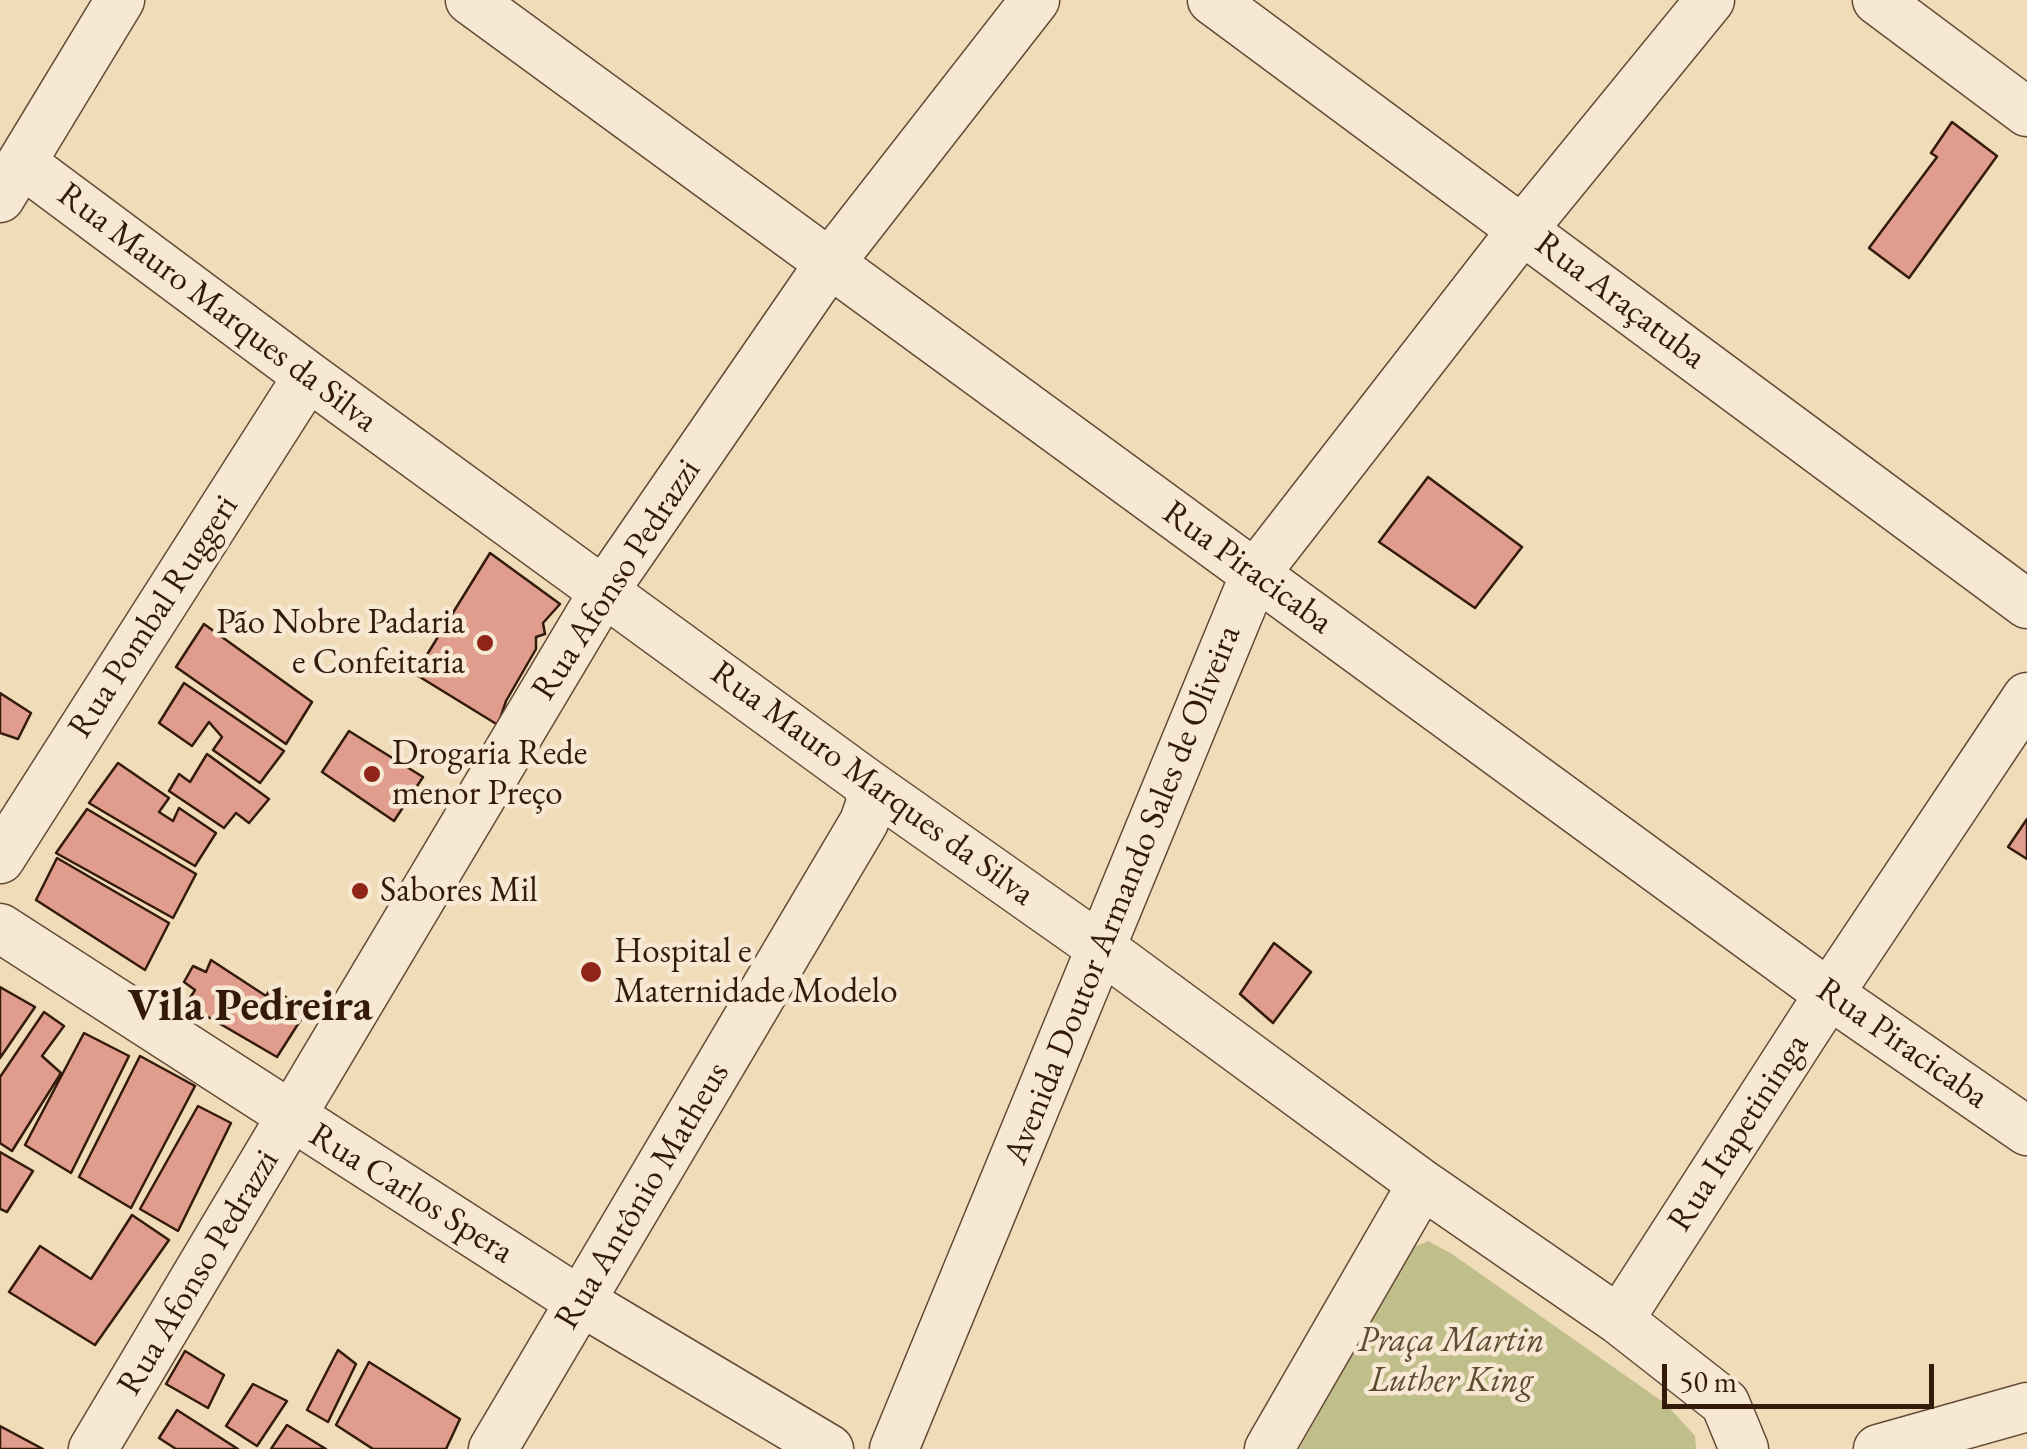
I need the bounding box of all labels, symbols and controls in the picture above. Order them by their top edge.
street label: Rua Mauro Marques da Silva [49,174,385,442]
street label: Rua Araçatuba [1526,223,1714,379]
street label: Rua Afonso Pedrazzi [523,452,711,708]
street label: Rua Pombal Ruggeri [60,488,248,746]
street label: Rua Piracicaba [1154,492,1340,644]
place label: Pão Nobre Padaria e Confeitaria [216,602,465,684]
street label: Avenida Doutor Armando Sales de Oliveira [995,619,1251,1171]
marker: Pão Nobre Padaria e Confeitaria [474,632,496,654]
street label: Rua Mauro Marques da Silva [702,653,1042,915]
place label: Drogaria Rede menor Preço [392,733,587,815]
marker: Drogaria Rede menor Preço [361,763,383,785]
place label: Sabores Mil [380,870,538,912]
marker: Sabores Mil [349,880,371,902]
place label: Hospital e Maternidade Modelo [614,931,897,1013]
marker: Hospital e Maternidade Modelo [578,959,604,985]
street label: Rua Piracicaba [1808,970,1996,1118]
district label: Vila Pedreira [128,981,372,1035]
street label: Rua Itapetininga [1659,1026,1819,1240]
street label: Rua Antônio Matheus [547,1055,739,1337]
street label: Rua Carlos Spera [301,1115,521,1273]
street label: Rua Afonso Pedrazzi [109,1143,289,1403]
park label: Praça Martin Luther King [1358,1320,1544,1402]
scale bar [1667,1344,1940,1406]
text: 50 m [1679,1362,1737,1401]

